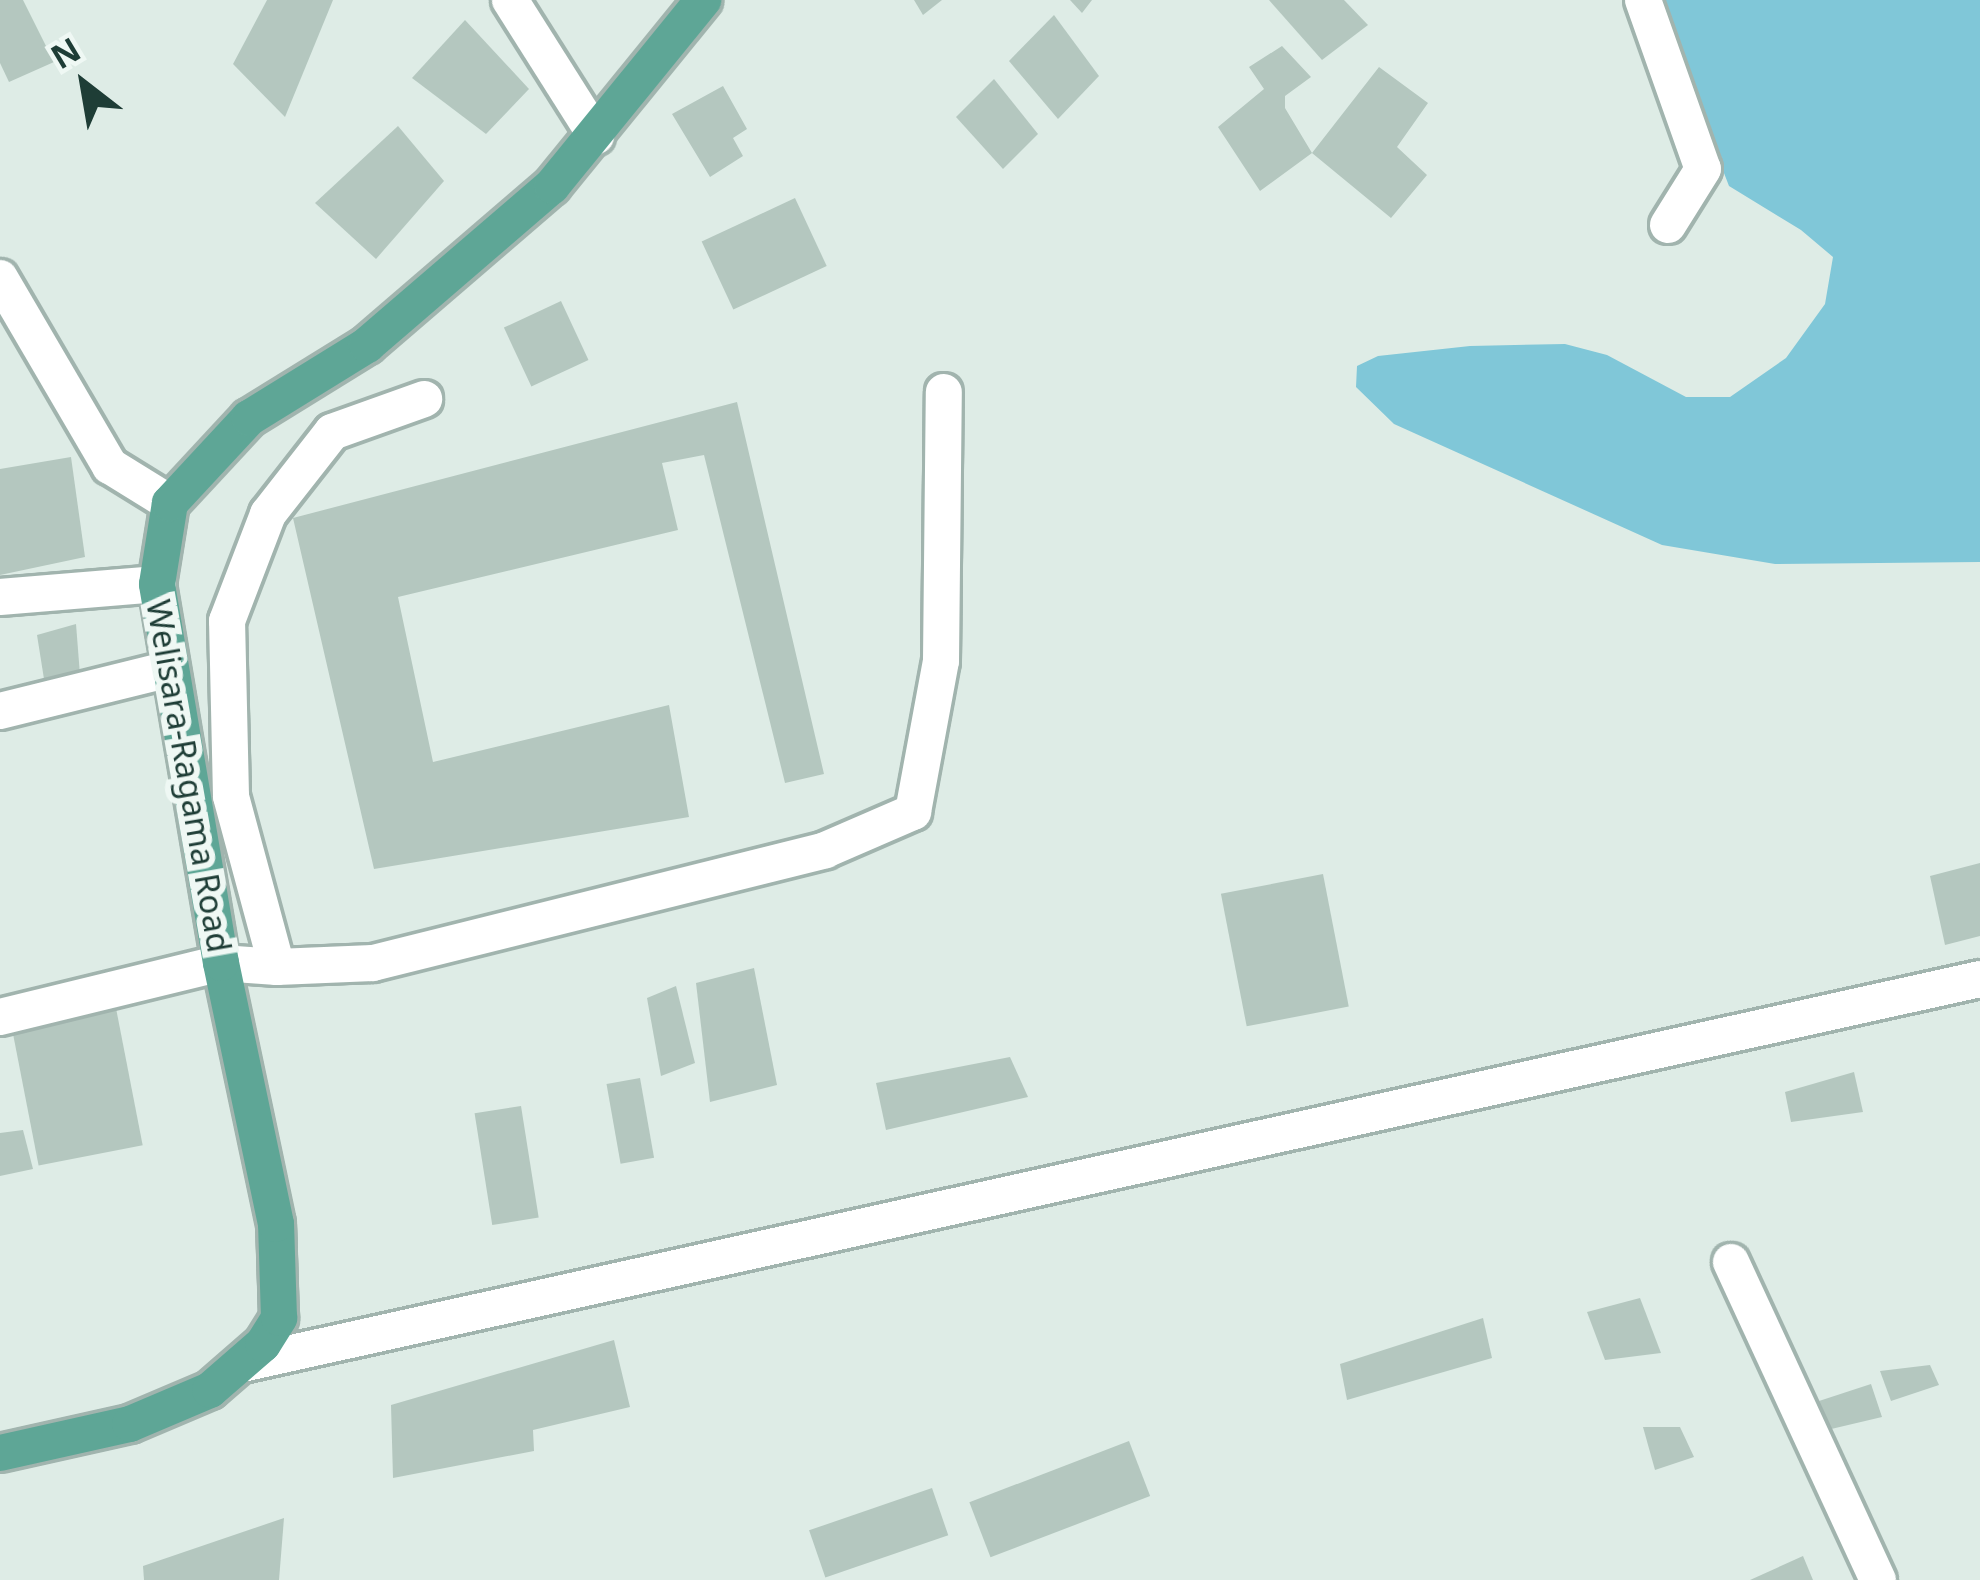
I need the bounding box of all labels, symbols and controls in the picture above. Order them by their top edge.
north arrow [24,24,144,144]
text: N [42,27,88,79]
street label: Welisara-Ragama Road [138,597,240,955]

